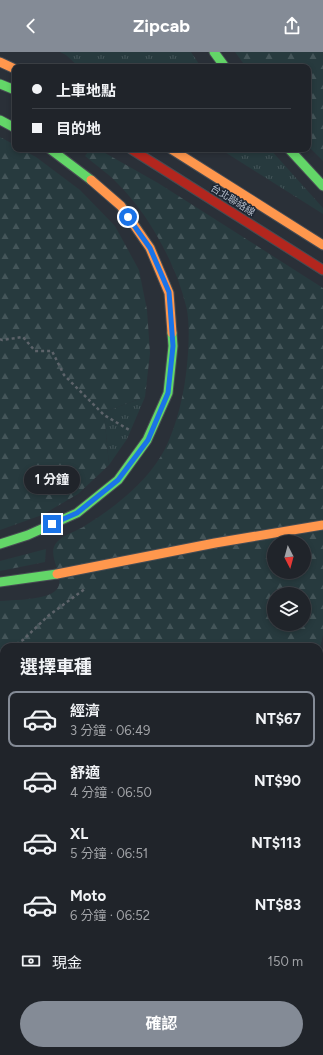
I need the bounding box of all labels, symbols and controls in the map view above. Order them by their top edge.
icon: back [20,15,42,37]
text: Zipcab [133,15,190,37]
icon: share [281,15,303,37]
text: 上車地點 [56,82,116,100]
text: 目的地 [56,120,101,138]
street label: 台北聯絡線 [208,181,258,219]
route start [119,208,137,226]
callout: 1 分鐘 [24,466,80,494]
text: 1 分鐘 [35,472,69,487]
route end [43,515,61,533]
north arrow [267,535,311,579]
map controls [267,535,311,631]
button: layers [267,587,311,631]
text: 選擇車種 [20,656,92,678]
icon: car [22,701,58,737]
text: 經濟 [70,702,100,720]
text: NT$67 [255,710,301,728]
text: 3 分鐘 · 06:49 [70,723,150,738]
icon: car [22,763,58,799]
text: 舒適 [70,764,100,782]
text: NT$90 [254,772,301,790]
text: 4 分鐘 · 06:50 [70,785,152,800]
icon: car [22,825,58,861]
text: XL [70,825,88,843]
text: NT$113 [251,834,301,852]
text: 5 分鐘 · 06:51 [70,846,148,861]
icon: car [22,887,58,923]
text: Moto [70,887,106,905]
text: NT$83 [255,896,301,914]
text: 6 分鐘 · 06:52 [70,908,150,923]
icon: cash [20,950,42,972]
text: 現金 [52,954,82,972]
text: 150 m [268,954,303,969]
button: 確認 [20,1001,303,1047]

